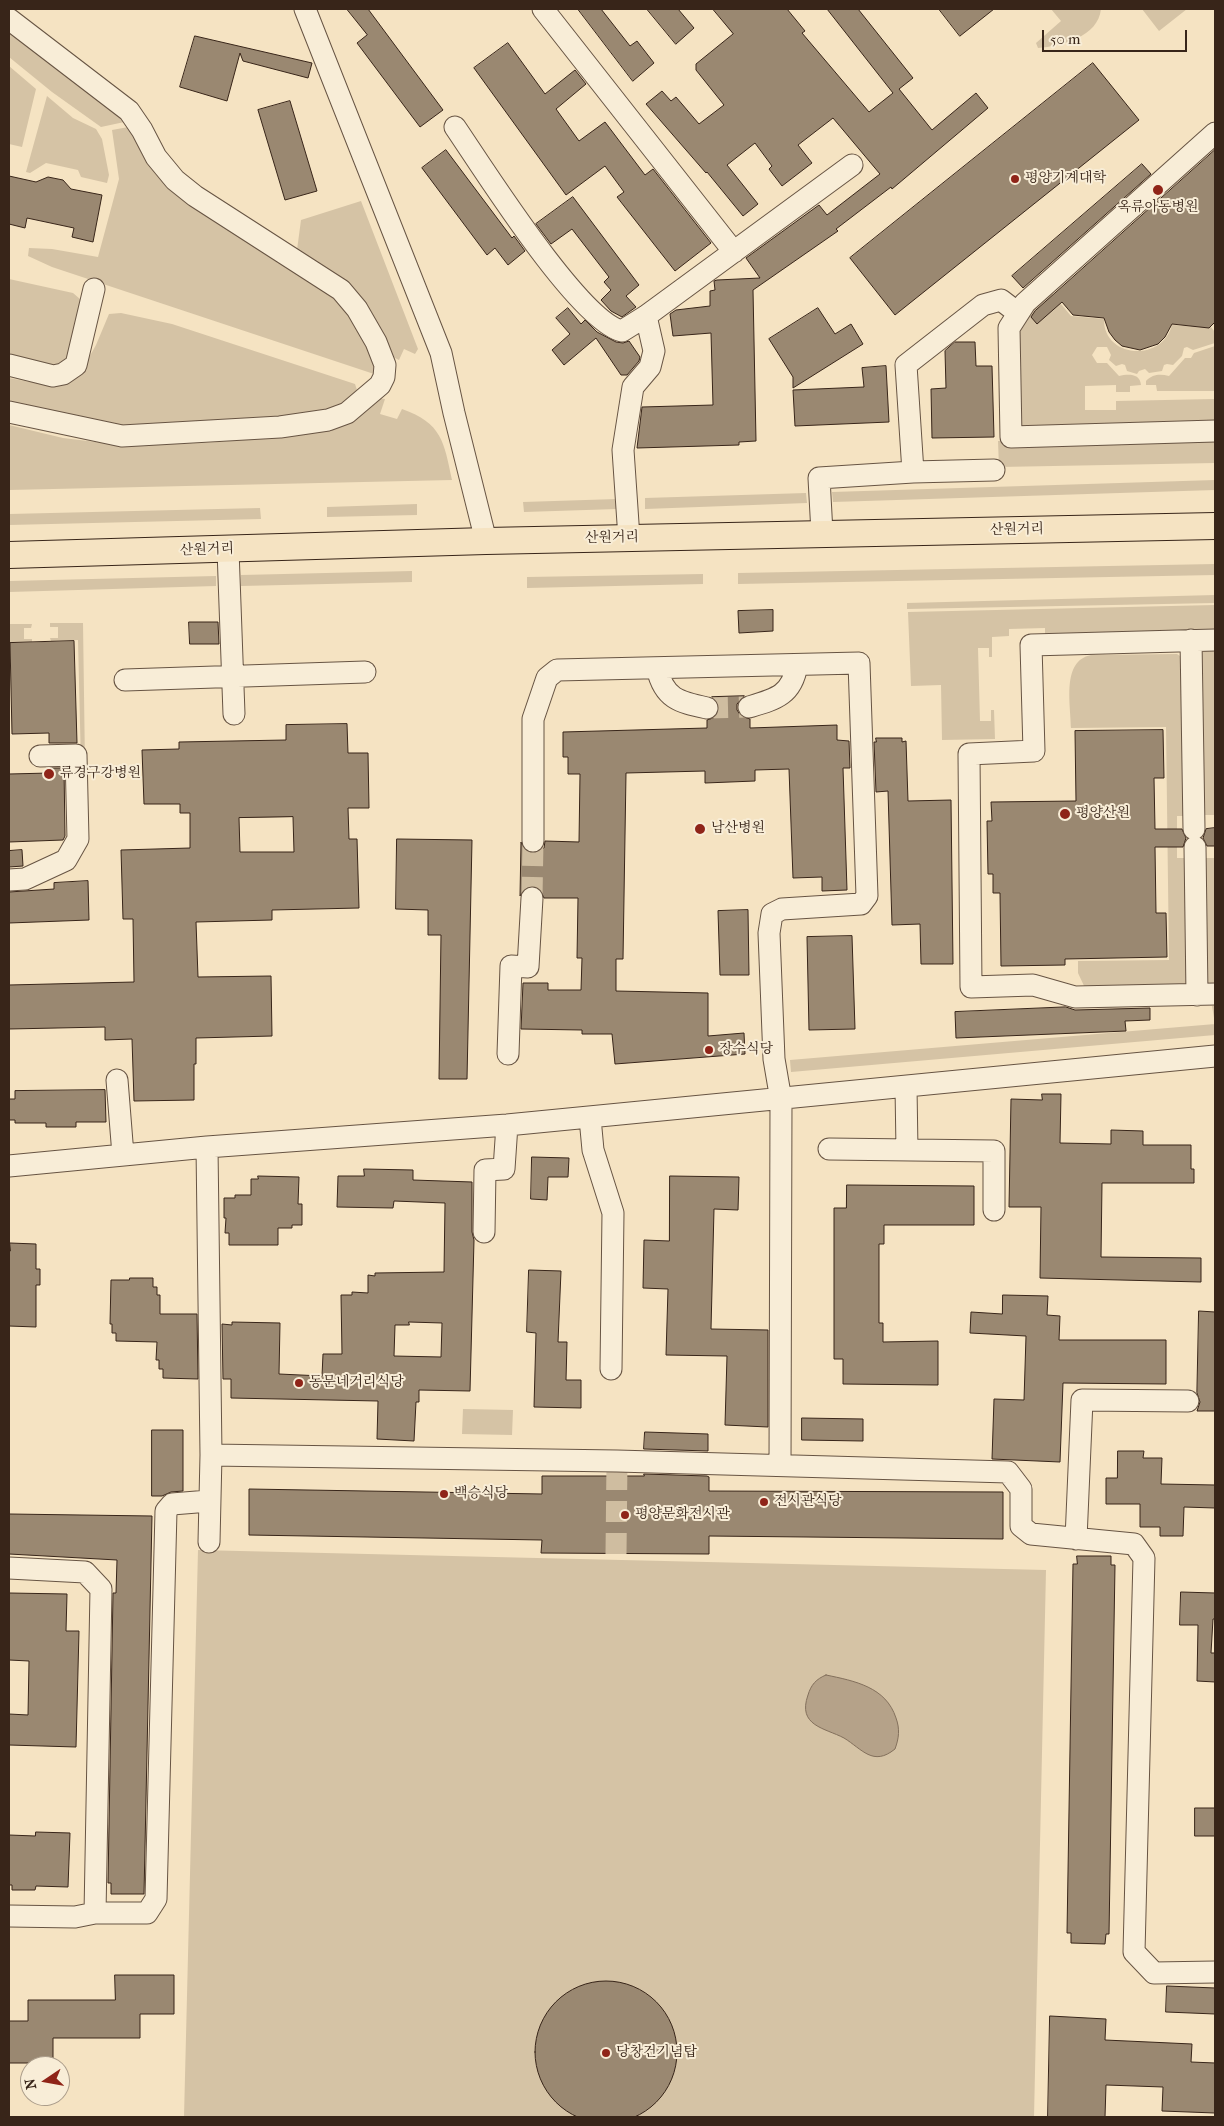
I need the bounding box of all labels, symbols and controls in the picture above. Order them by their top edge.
scale bar [1044,20,1189,52]
text: 50 m [1050,30,1080,48]
place label: 평양기계대학 [1025,171,1106,187]
marker: 평양기계대학 [1009,173,1021,185]
marker: 옥류아동병원 [1151,183,1165,197]
place label: 옥류아동병원 [1117,200,1199,216]
street label: 산원거리 [990,521,1044,539]
street label: 산원거리 [585,529,639,547]
street label: 산원거리 [180,541,234,559]
place label: 류경구강병원 [60,766,141,782]
marker: 류경구강병원 [42,767,56,781]
place label: 평양산원 [1076,806,1130,822]
marker: 평양산원 [1058,807,1072,821]
place label: 남산병원 [711,821,765,837]
marker: 남산병원 [693,822,707,836]
place label: 장수식당 [719,1042,773,1058]
marker: 장수식당 [703,1044,715,1056]
place label: 동문네거리식당 [309,1375,404,1391]
marker: 동문네거리식당 [293,1377,305,1389]
place label: 백승식당 [454,1486,508,1502]
marker: 백승식당 [438,1488,450,1500]
place label: 전시관식당 [774,1494,842,1510]
marker: 전시관식당 [758,1496,770,1508]
place label: 평양문화전시관 [635,1507,730,1523]
marker: 평양문화전시관 [619,1509,631,1521]
place label: 당창건기념탑 [616,2045,697,2061]
marker: 당창건기념탑 [600,2047,612,2059]
north arrow [20,2056,70,2106]
text: N [21,2077,40,2091]

